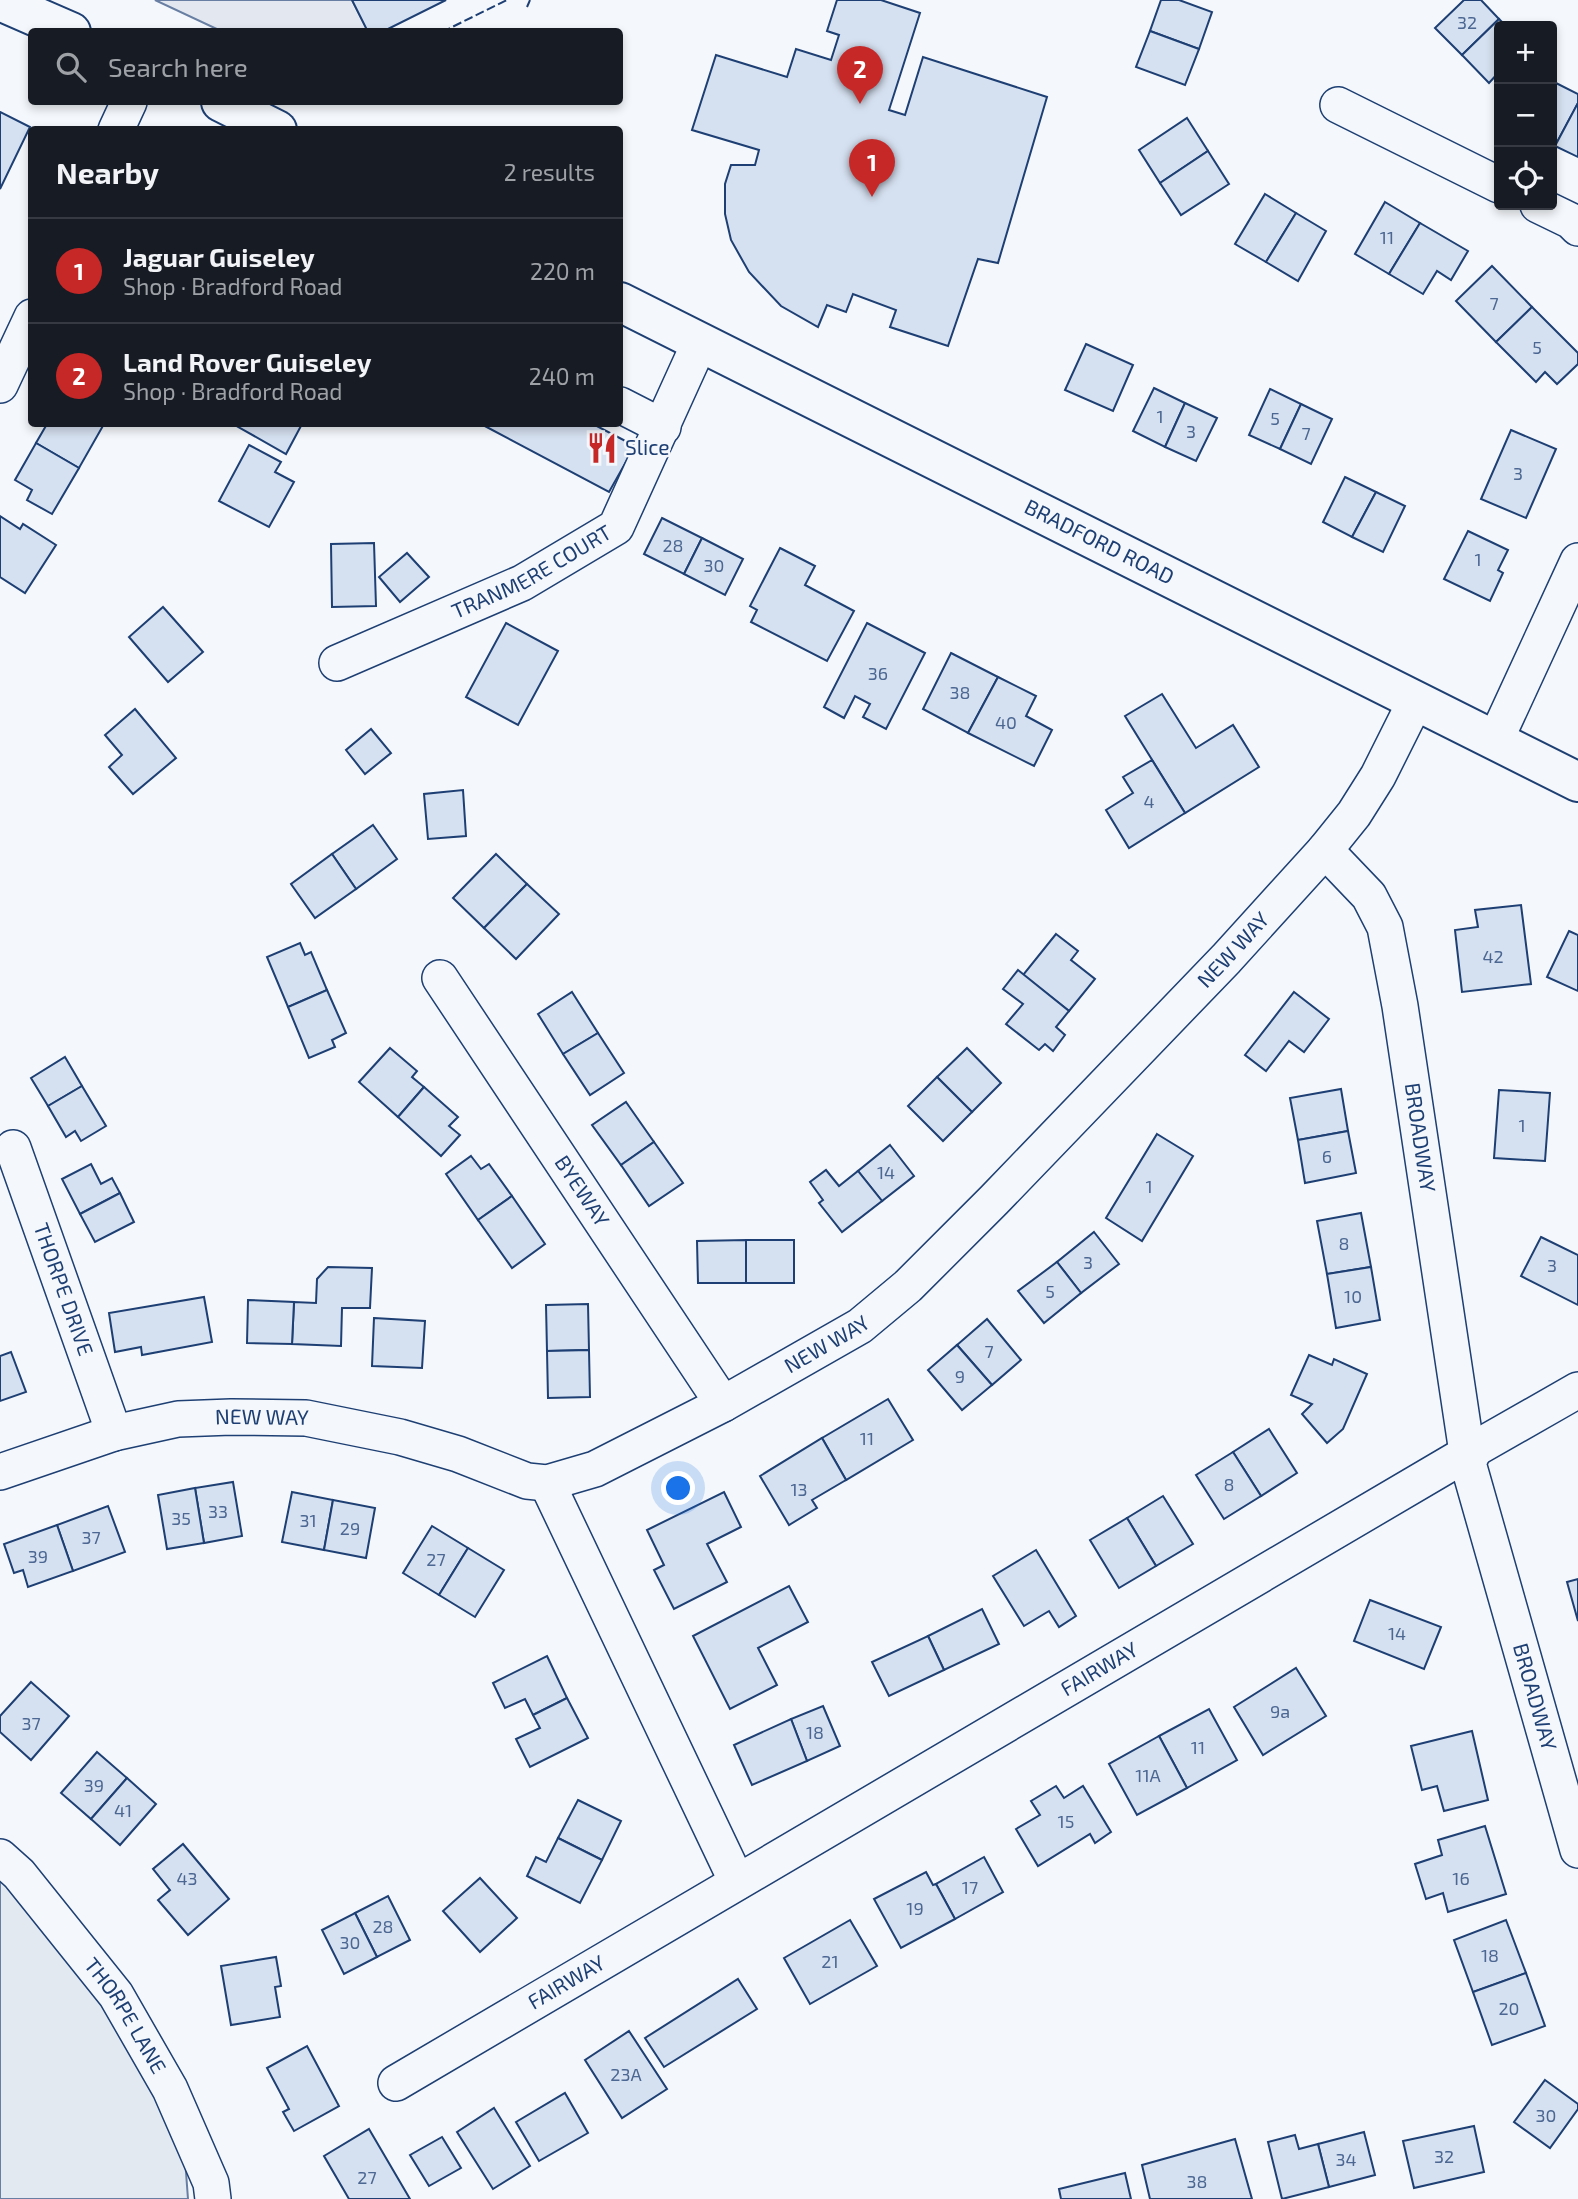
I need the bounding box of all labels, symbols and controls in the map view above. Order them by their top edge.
house number: 32 [1457,11,1477,33]
map controls [1494,21,1557,210]
button: + [1494,21,1557,84]
search box [28,28,623,105]
pin: 2 [837,46,883,104]
icon: search [52,48,90,86]
text: Search here [108,51,248,82]
button: − [1494,84,1557,147]
pin: 1 [849,139,895,197]
button: locate [1494,147,1557,210]
text: Nearby [56,154,159,190]
text: 2 results [504,158,595,186]
house number: 11 [1380,226,1394,248]
text: Jaguar Guiseley [123,241,315,272]
text: 1 [74,257,84,285]
text: 220 m [530,257,595,285]
text: Shop · Bradford Road [123,272,343,300]
house number: 7 [1489,292,1499,314]
house number: 5 [1532,336,1542,358]
text: Land Rover Guiseley [123,346,371,377]
text: 2 [72,362,86,390]
text: 240 m [529,362,595,390]
text: Shop · Bradford Road [123,377,343,405]
house number: 1 [1156,405,1164,427]
house number: 5 [1270,407,1280,429]
house number: 3 [1186,420,1196,442]
house number: 7 [1301,422,1311,444]
restaurant icon: Slice [585,431,619,465]
place label: Slice [625,434,670,459]
house number: 3 [1513,462,1523,484]
street label: BRADFORD ROAD [1021,493,1179,589]
street label: TRANMERE COURT [447,519,615,623]
house number: 28 [662,534,684,556]
house number: 1 [1474,548,1482,570]
house number: 30 [704,554,724,576]
house number: 36 [868,662,888,684]
house number: 38 [950,681,970,703]
house number: 40 [995,711,1017,733]
house number: 4 [1143,790,1155,812]
street label: NEW WAY [1191,906,1274,992]
house number: 42 [1482,945,1504,967]
street label: BROADWAY [1401,1081,1442,1194]
house number: 1 [1518,1114,1526,1136]
house number: 6 [1322,1145,1332,1167]
street label: BYEWAY [550,1150,615,1231]
house number: 14 [877,1161,895,1183]
house number: 1 [1145,1175,1153,1197]
street label: THORPE DRIVE [30,1219,100,1359]
house number: 8 [1339,1232,1349,1254]
house number: 3 [1083,1251,1093,1273]
house number: 3 [1547,1254,1557,1276]
house number: 5 [1045,1280,1055,1302]
house number: 10 [1344,1285,1362,1307]
street label: NEW WAY [779,1309,874,1377]
house number: 7 [984,1340,994,1362]
house number: 9 [955,1365,965,1387]
street label: NEW WAY [214,1403,309,1429]
house number: 11 [860,1427,874,1449]
your location [661,1471,695,1505]
house number: 8 [1224,1473,1234,1495]
house number: 13 [790,1478,808,1500]
house number: 33 [208,1500,228,1522]
house number: 35 [171,1507,191,1529]
house number: 31 [299,1509,317,1531]
house number: 29 [340,1517,360,1539]
house number: 37 [81,1526,101,1548]
house number: 39 [28,1545,48,1567]
house number: 27 [426,1548,446,1570]
house number: 14 [1388,1622,1406,1644]
street label: FAIRWAY [1056,1636,1142,1701]
street label: BROADWAY [1509,1640,1563,1753]
house number: 9a [1270,1700,1290,1722]
house number: 37 [21,1712,41,1734]
house number: 18 [806,1721,824,1743]
house number: 11 [1191,1736,1205,1758]
house number: 11A [1135,1764,1162,1786]
house number: 39 [84,1774,104,1796]
house number: 41 [114,1799,132,1821]
house number: 15 [1058,1810,1074,1832]
house number: 43 [176,1867,198,1889]
house number: 16 [1452,1867,1470,1889]
house number: 17 [962,1876,978,1898]
house number: 19 [906,1897,924,1919]
house number: 28 [372,1915,394,1937]
house number: 30 [340,1931,360,1953]
house number: 18 [1481,1944,1499,1966]
street label: FAIRWAY [523,1949,609,2014]
house number: 21 [821,1950,839,1972]
street label: THORPE LANE [80,1952,172,2077]
house number: 20 [1499,1997,1519,2019]
house number: 23A [610,2063,642,2085]
house number: 30 [1536,2104,1556,2126]
house number: 32 [1434,2145,1454,2167]
house number: 34 [1335,2148,1357,2170]
house number: 27 [357,2166,377,2188]
house number: 38 [1187,2170,1207,2192]

